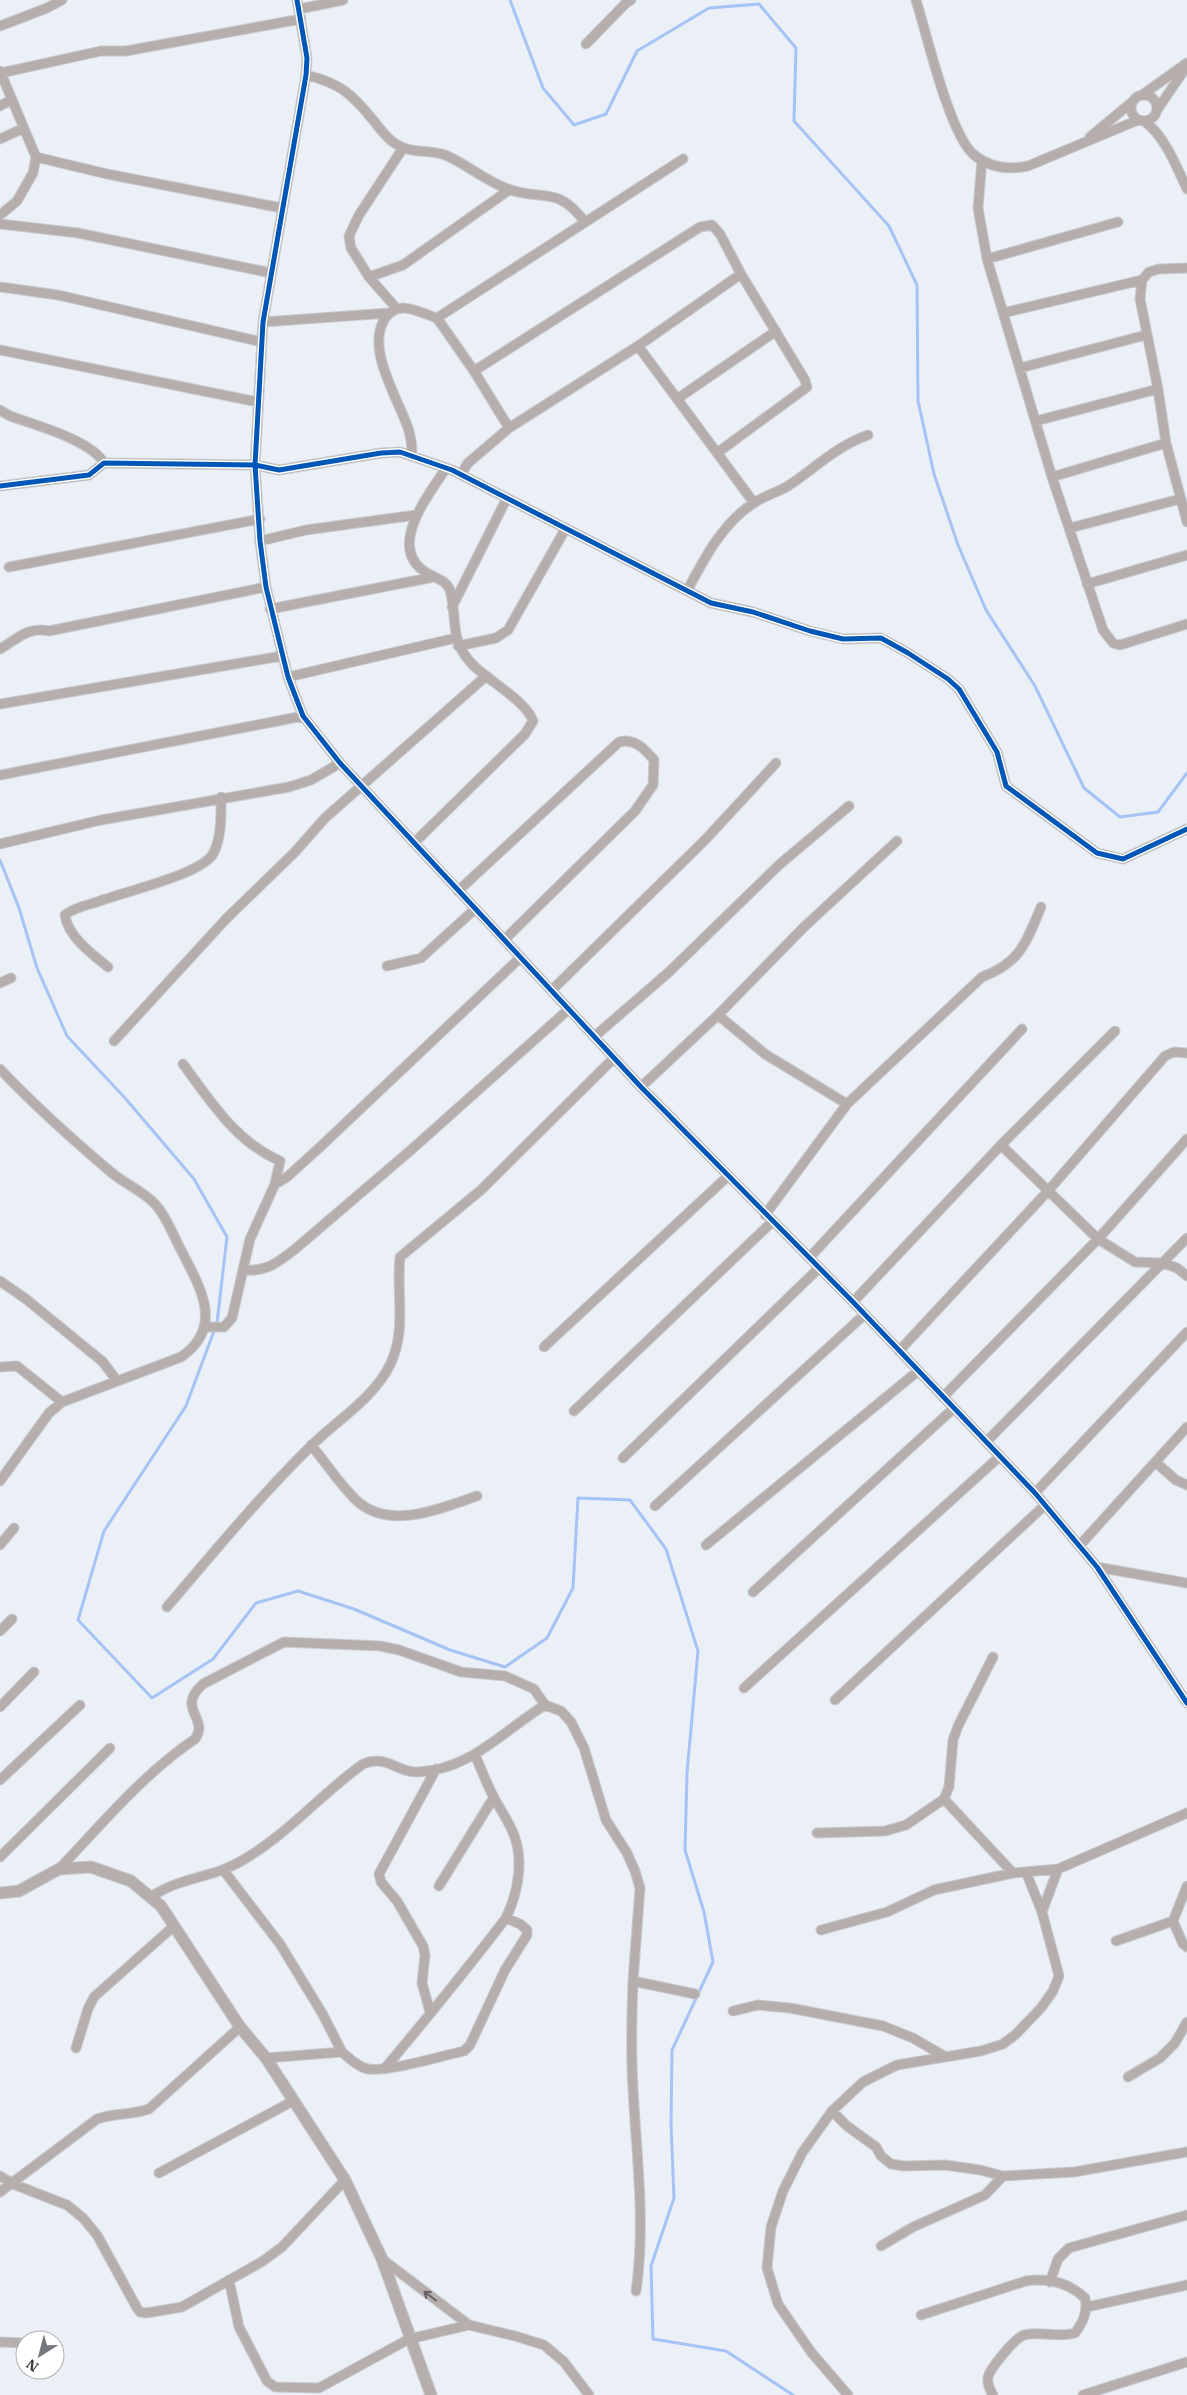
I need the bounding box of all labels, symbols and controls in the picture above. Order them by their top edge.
one-way arrow [424,2290,437,2301]
north arrow [15,2330,65,2380]
text: N [23,2355,42,2376]

